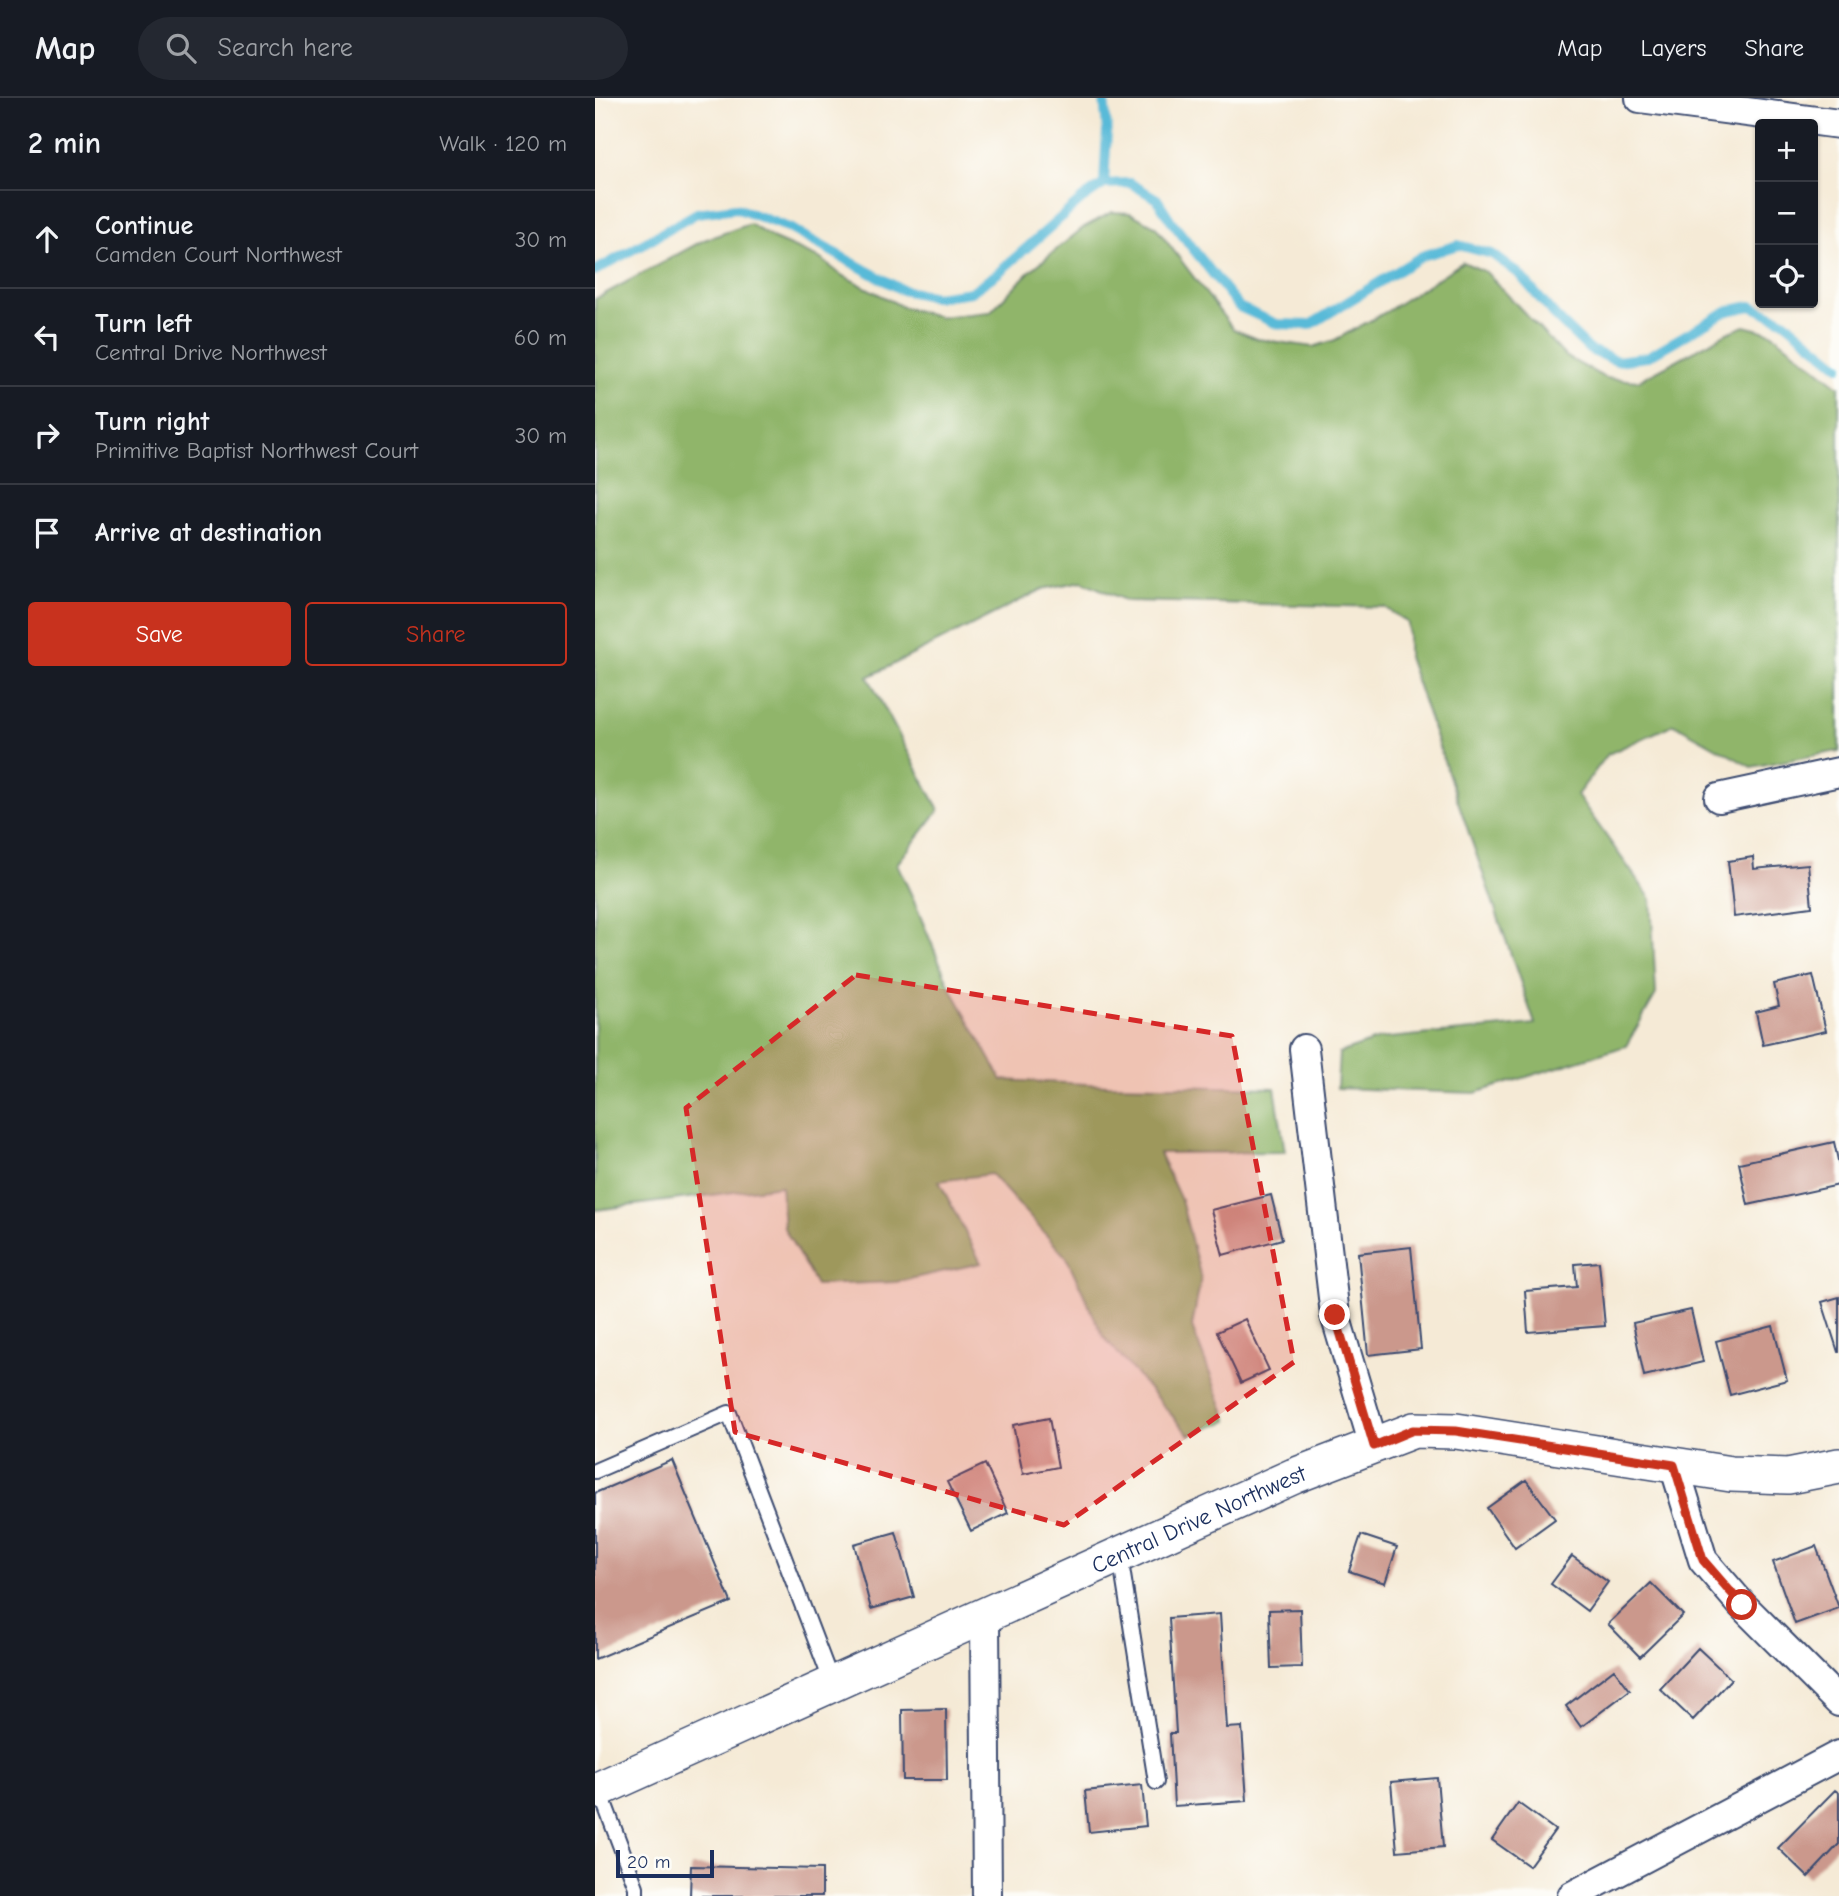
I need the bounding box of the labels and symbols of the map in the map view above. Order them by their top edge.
route end [1319,1299,1350,1330]
street label: Central Drive Northwest [1087,1459,1311,1579]
route start [1726,1589,1757,1620]
scale bar [616,1847,714,1879]

